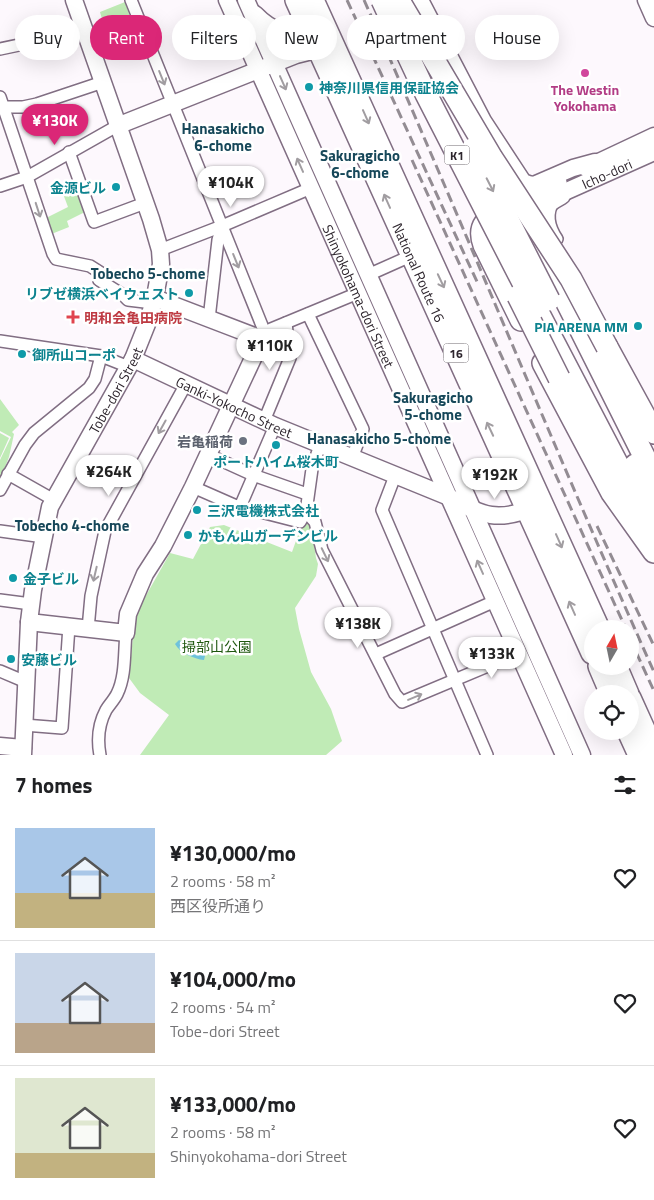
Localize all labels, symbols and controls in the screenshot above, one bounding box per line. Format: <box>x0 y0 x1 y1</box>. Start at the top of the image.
chip: Buy <box>15 15 80 60</box>
chip: Rent <box>90 15 162 60</box>
chip: Filters <box>172 15 256 60</box>
chip: New <box>266 15 337 60</box>
chip: Apartment <box>347 15 465 60</box>
chip: House <box>475 15 559 60</box>
marker: The Westin Yokohama <box>579 67 591 79</box>
one-way arrow <box>158 70 167 85</box>
one-way arrow <box>279 75 289 90</box>
place label: 神奈川県信用保証協会 <box>319 77 459 98</box>
place label: The Westin Yokohama <box>551 79 619 116</box>
marker: 神奈川県信用保証協会 <box>303 81 315 93</box>
pin: ¥130K <box>20 104 90 146</box>
text: ¥130K <box>32 108 78 132</box>
one-way arrow <box>362 109 372 124</box>
district label: Hanasakicho 6-chome <box>181 117 265 157</box>
district label: Sakuragicho 6-chome <box>320 144 400 184</box>
road number: K1 <box>444 146 470 164</box>
street label: Icho-dori <box>578 153 635 194</box>
one-way arrow <box>295 158 305 173</box>
pin: ¥104K <box>196 166 266 208</box>
text: ¥104K <box>208 170 254 194</box>
place label: 金源ビル <box>50 177 106 198</box>
one-way arrow <box>486 177 495 192</box>
marker: 金源ビル <box>110 181 122 193</box>
one-way arrow <box>382 194 392 209</box>
one-way arrow <box>34 201 44 217</box>
street label: National Route 16 <box>388 219 451 325</box>
street label: Shinyokohama-dori Street <box>318 221 400 371</box>
one-way arrow <box>232 253 241 268</box>
district label: Tobecho 5-chome <box>91 262 206 285</box>
one-way arrow <box>437 273 446 288</box>
place label: リブゼ横浜ベイウェスト <box>25 283 179 304</box>
marker: リブゼ横浜ベイウェスト <box>183 287 195 299</box>
place label: 明和会亀田病院 <box>84 307 182 328</box>
marker: 明和会亀田病院 <box>66 310 80 324</box>
place label: PIA ARENA MM <box>534 316 628 337</box>
marker: PIA ARENA MM <box>632 320 644 332</box>
pin: ¥110K <box>235 328 305 371</box>
text: ¥110K <box>247 333 293 357</box>
road number: 16 <box>444 343 468 362</box>
place label: 御所山コーポ <box>32 344 116 365</box>
street label: Tobe-dori Street <box>83 344 147 437</box>
marker: 御所山コーポ <box>16 348 28 360</box>
street label: Ganki-Yokocho Street <box>173 370 296 443</box>
district label: Sakuragicho 5-chome <box>393 386 473 426</box>
one-way arrow <box>157 419 167 434</box>
one-way arrow <box>485 422 495 437</box>
district label: Hanasakicho 5-chome <box>307 427 451 450</box>
place label: 岩亀稲荷 <box>177 431 233 452</box>
marker: 岩亀稲荷 <box>237 435 249 447</box>
marker: ポートハイム桜木町 <box>270 439 282 451</box>
place label: ポートハイム桜木町 <box>213 451 339 472</box>
pin: ¥264K <box>74 454 144 497</box>
pin: ¥192K <box>460 458 530 500</box>
text: ¥264K <box>86 459 132 483</box>
text: ¥192K <box>472 462 518 486</box>
place label: 三沢電機株式会社 <box>207 500 319 521</box>
marker: 三沢電機株式会社 <box>191 504 203 516</box>
district label: Tobecho 4-chome <box>15 514 130 537</box>
place label: かもん山ガーデンビル <box>198 525 338 546</box>
marker: かもん山ガーデンビル <box>182 529 194 541</box>
one-way arrow <box>555 533 564 548</box>
one-way arrow <box>321 547 331 562</box>
one-way arrow <box>475 560 484 575</box>
one-way arrow <box>90 565 99 581</box>
place label: 金子ビル <box>23 568 79 589</box>
marker: 金子ビル <box>7 572 19 584</box>
one-way arrow <box>567 601 577 616</box>
pin: ¥138K <box>323 606 393 649</box>
text: ¥138K <box>335 611 381 635</box>
north arrow <box>584 620 639 675</box>
map controls <box>584 620 639 740</box>
park label: 掃部山公園 <box>182 636 252 657</box>
pin: ¥133K <box>457 636 527 679</box>
text: ¥133K <box>469 641 515 665</box>
place label: 安藤ビル <box>21 649 77 670</box>
marker: 安藤ビル <box>5 653 17 665</box>
button: locate <box>584 685 639 740</box>
one-way arrow <box>407 692 422 702</box>
text: 7 homes <box>15 769 92 801</box>
icon: filters <box>611 771 639 799</box>
text: ¥130,000/mo <box>170 837 296 869</box>
icon: home <box>55 848 115 908</box>
icon: heart <box>611 864 639 892</box>
text: 2 rooms · 58 m² <box>170 869 275 893</box>
text: 西区役所通り <box>170 894 266 918</box>
text: ¥104,000/mo <box>170 963 296 995</box>
icon: home <box>55 973 115 1033</box>
icon: heart <box>611 989 639 1017</box>
text: 2 rooms · 54 m² <box>170 995 275 1019</box>
text: Tobe-dori Street <box>170 1019 280 1043</box>
text: ¥133,000/mo <box>170 1088 296 1120</box>
icon: home <box>55 1098 115 1158</box>
icon: heart <box>611 1114 639 1142</box>
text: 2 rooms · 58 m² <box>170 1120 275 1144</box>
text: Shinyokohama-dori Street <box>170 1144 347 1168</box>

